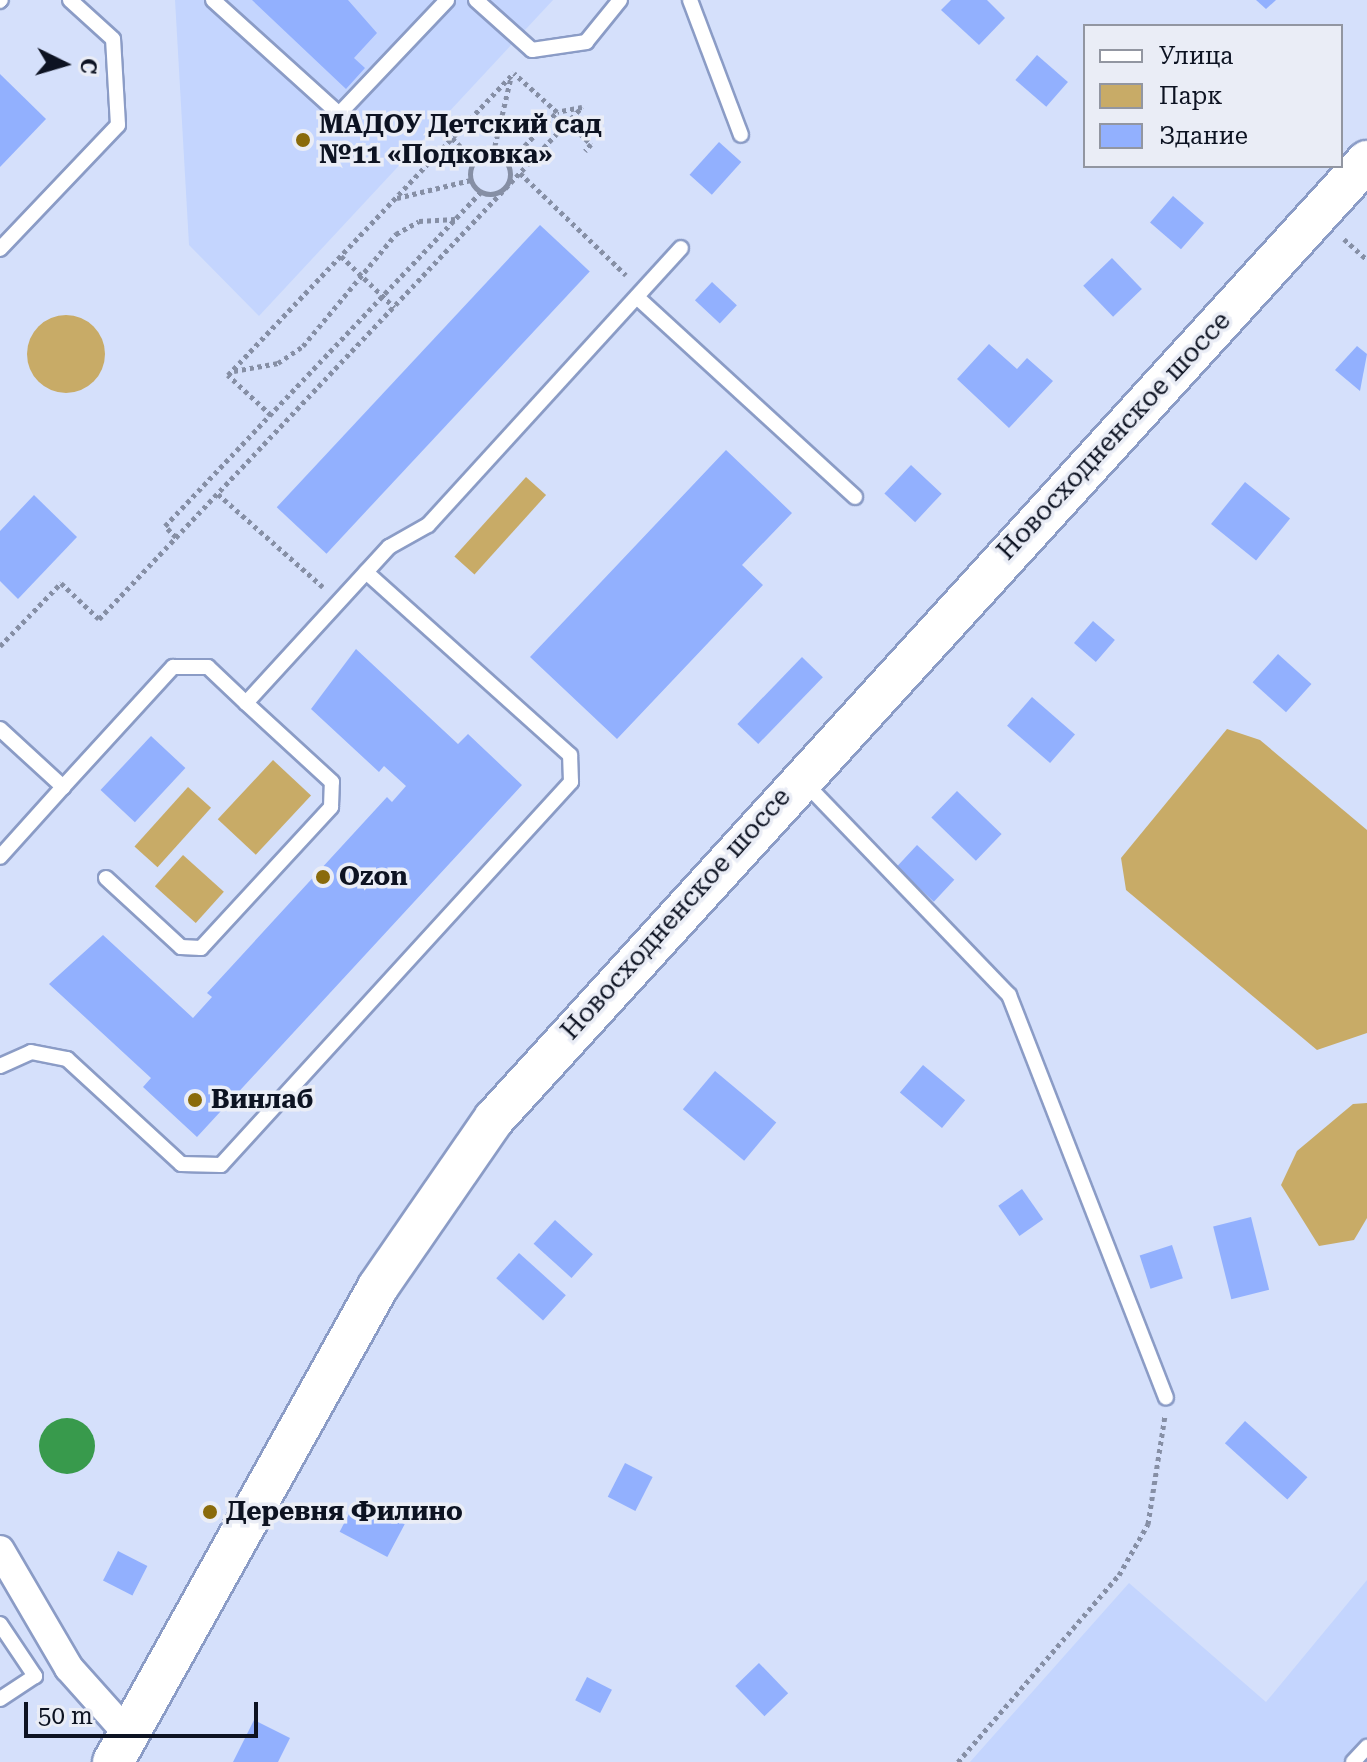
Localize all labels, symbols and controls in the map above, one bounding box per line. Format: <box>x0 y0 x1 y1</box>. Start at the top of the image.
north arrow <box>24 24 104 104</box>
legend <box>1083 24 1343 168</box>
text: Улица <box>1159 42 1233 70</box>
text: С <box>75 57 102 75</box>
text: Парк <box>1159 82 1222 110</box>
place label: МАДОУ Детский сад №11 «Подковка» <box>319 109 602 170</box>
text: Здание <box>1159 122 1248 150</box>
marker: МАДОУ Детский сад №11 «Подковка» <box>294 131 312 149</box>
street label: Новосходненское шоссе <box>991 305 1237 567</box>
street label: Новосходненское шоссе <box>555 782 797 1046</box>
place label: Ozon <box>339 861 408 893</box>
marker: Ozon <box>314 868 332 886</box>
place label: Винлаб <box>211 1084 313 1116</box>
marker: Винлаб <box>186 1091 204 1109</box>
place label: Деревня Филино <box>226 1496 463 1528</box>
marker: Деревня Филино <box>201 1503 219 1521</box>
scale bar <box>28 1686 262 1736</box>
text: 50 m <box>38 1702 93 1730</box>

